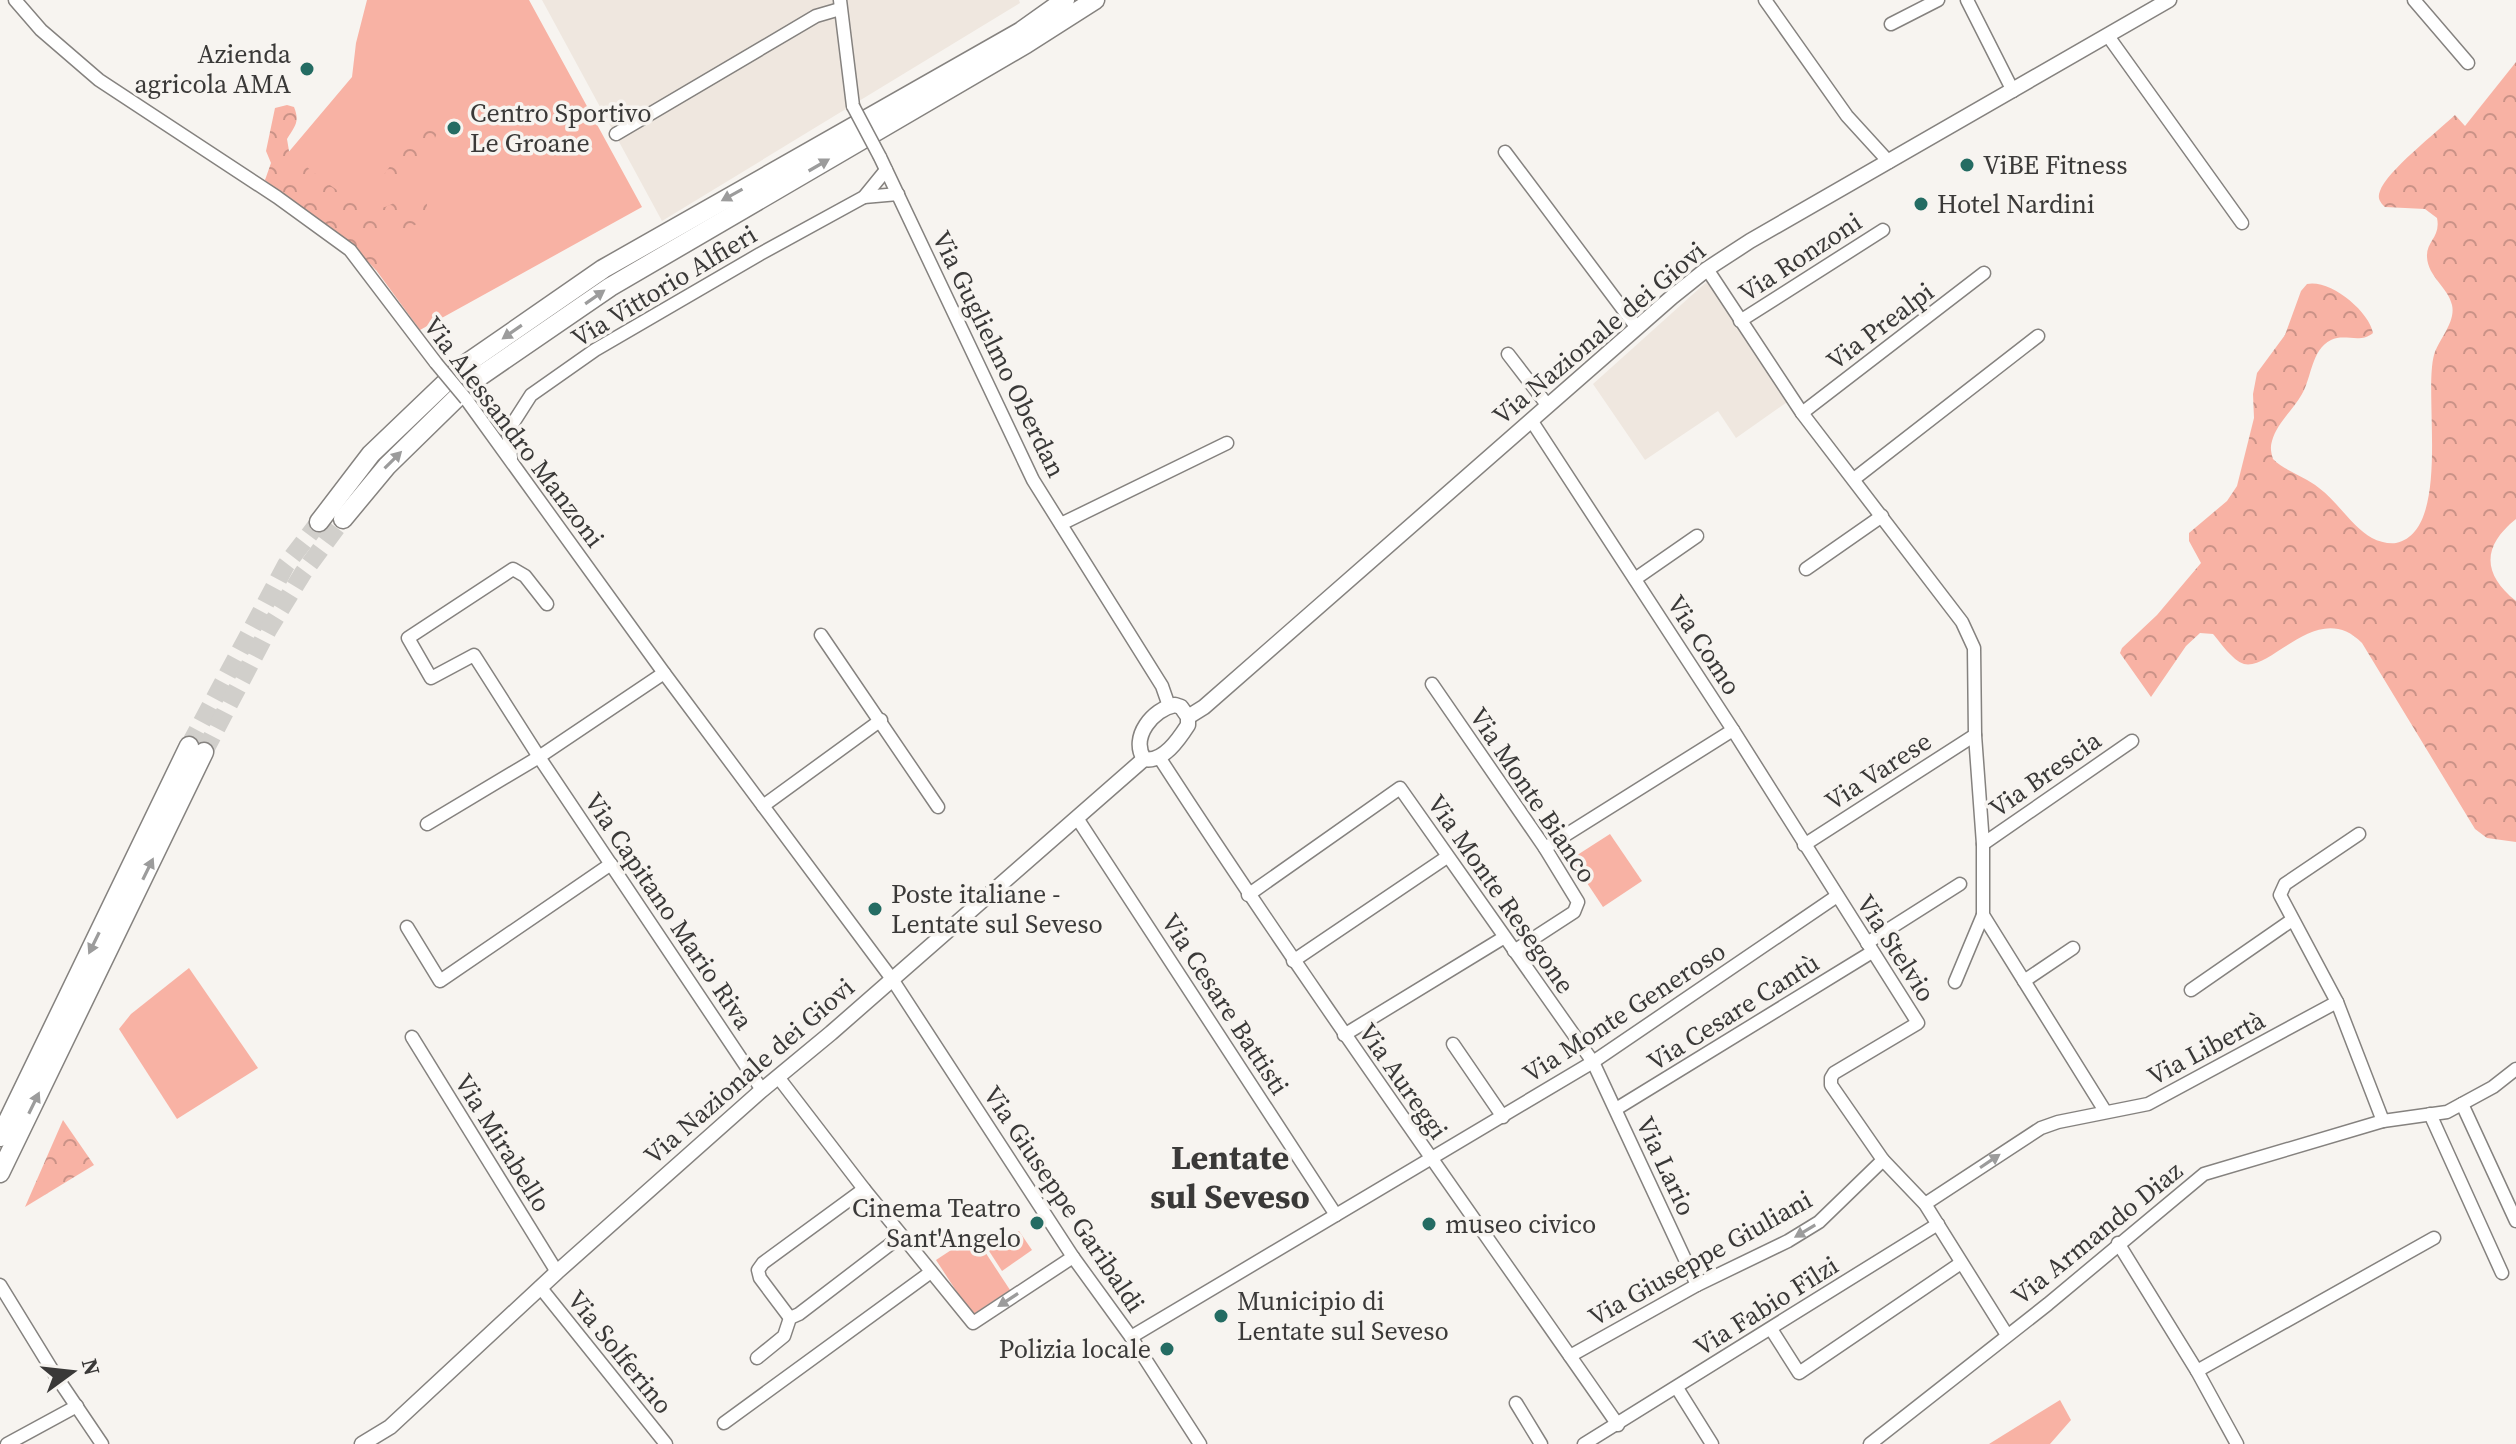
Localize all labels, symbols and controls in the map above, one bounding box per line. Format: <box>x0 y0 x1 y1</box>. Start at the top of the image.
place label: Azienda agricola AMA <box>135 36 292 102</box>
marker: Azienda agricola AMA <box>298 60 316 78</box>
place label: Centro Sportivo Le Groane <box>470 95 651 161</box>
marker: Centro Sportivo Le Groane <box>445 119 463 137</box>
place label: ViBE Fitness <box>1983 147 2128 183</box>
marker: ViBE Fitness <box>1958 156 1976 174</box>
one-way arrow <box>807 158 830 172</box>
place label: Hotel Nardini <box>1937 186 2095 222</box>
one-way arrow <box>721 189 744 202</box>
marker: Hotel Nardini <box>1912 195 1930 213</box>
street label: Via Ronzoni <box>1731 204 1869 310</box>
street label: Via Vittorio Alfieri <box>564 216 764 356</box>
street label: Via Guglielmo Oberdan <box>924 225 1074 483</box>
street label: Via Nazionale dei Giovi <box>1485 233 1713 433</box>
street label: Via Prealpi <box>1819 274 1941 378</box>
one-way arrow <box>584 290 605 305</box>
street label: Via Alessandro Manzoni <box>415 309 613 555</box>
one-way arrow <box>501 324 522 339</box>
one-way arrow <box>383 451 402 470</box>
street label: Via Como <box>1658 588 1750 702</box>
street label: Via Monte Bianco <box>1461 700 1605 890</box>
street label: Via Brescia <box>1982 722 2109 826</box>
street label: Via Varese <box>1818 723 1938 819</box>
street label: Via Capitano Mario Riva <box>576 785 762 1037</box>
street label: Via Monte Resegone <box>1419 787 1583 1001</box>
one-way arrow <box>141 857 155 881</box>
place label: Poste italiane - Lentate sul Seveso <box>891 876 1103 942</box>
street label: Via Stelvio <box>1848 887 1944 1009</box>
marker: Poste italiane - Lentate sul Seveso <box>866 900 884 918</box>
street label: Via Cesare Battisti <box>1153 906 1297 1102</box>
one-way arrow <box>87 931 101 954</box>
street label: Via Monte Generoso <box>1516 933 1732 1091</box>
street label: Via Cesare Cantù <box>1640 945 1826 1079</box>
street label: Via Nazionale dei Giovi <box>636 969 862 1173</box>
street label: Via Libertà <box>2141 1002 2272 1094</box>
street label: Via Aureggi <box>1350 1016 1456 1146</box>
street label: Via Mirabello <box>446 1067 560 1219</box>
street label: Via Giuseppe Garibaldi <box>975 1079 1153 1319</box>
one-way arrow <box>27 1091 41 1114</box>
street label: Via Lario <box>1627 1111 1705 1221</box>
district label: Lentate sul Seveso <box>1150 1134 1310 1219</box>
street label: Via Armando Diaz <box>2004 1153 2190 1313</box>
one-way arrow <box>1979 1154 2000 1169</box>
street label: Via Giuseppe Giuliani <box>1582 1181 1818 1335</box>
place label: Cinema Teatro Sant'Angelo <box>852 1190 1021 1256</box>
place label: museo civico <box>1445 1206 1596 1242</box>
marker: Cinema Teatro Sant'Angelo <box>1028 1214 1046 1232</box>
marker: museo civico <box>1420 1215 1438 1233</box>
one-way arrow <box>1794 1224 1816 1238</box>
street label: Via Fabio Filzi <box>1687 1247 1845 1365</box>
street label: Via Solferino <box>559 1282 681 1422</box>
place label: Municipio di Lentate sul Seveso <box>1237 1283 1449 1349</box>
one-way arrow <box>997 1293 1018 1308</box>
marker: Municipio di Lentate sul Seveso <box>1212 1307 1230 1325</box>
place label: Polizia locale <box>999 1331 1151 1367</box>
north arrow <box>32 1332 112 1412</box>
marker: Polizia locale <box>1158 1340 1176 1358</box>
text: N <box>75 1355 108 1378</box>

